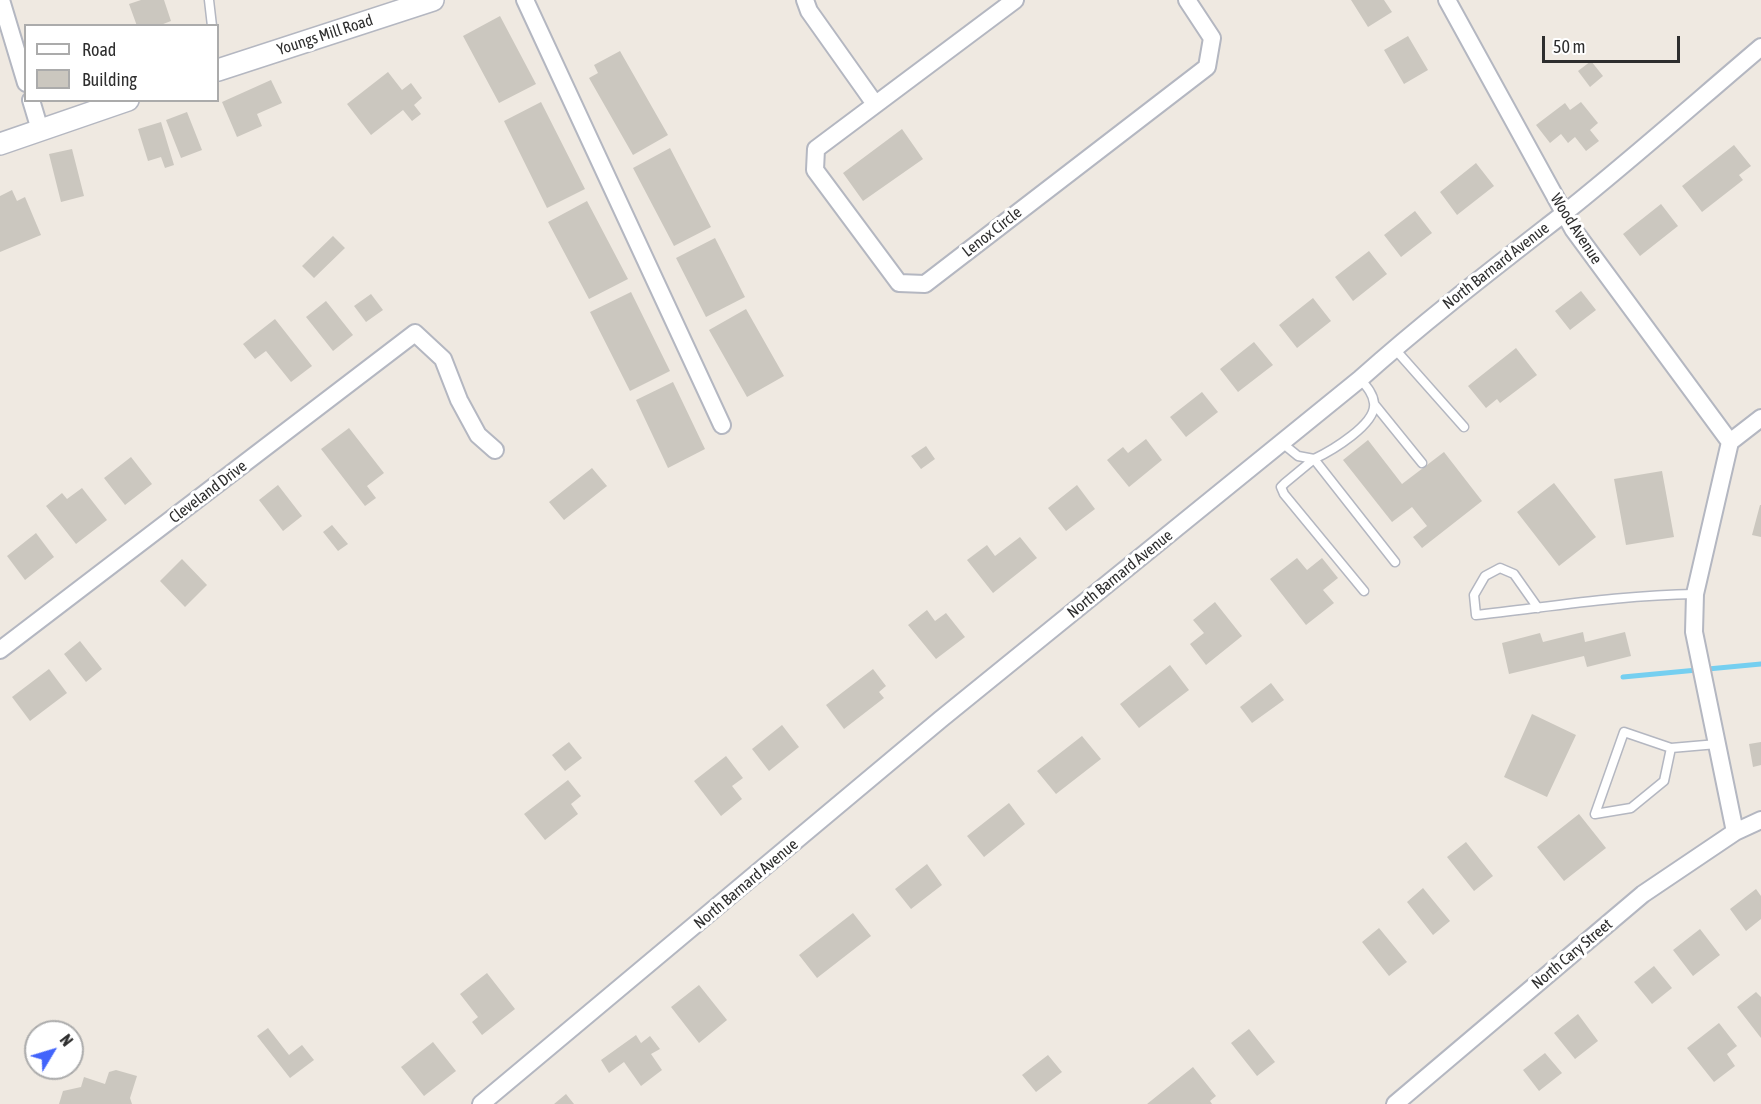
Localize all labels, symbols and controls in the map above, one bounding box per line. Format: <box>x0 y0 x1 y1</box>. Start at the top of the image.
street label: Youngs Mill Road <box>275 10 375 60</box>
legend <box>24 24 219 102</box>
scale bar <box>1545 24 1683 62</box>
text: 50 m <box>1553 36 1585 57</box>
text: Road <box>82 39 116 60</box>
text: Building <box>82 69 137 90</box>
street label: Wood Avenue <box>1546 190 1606 268</box>
street label: Lenox Circle <box>958 203 1026 261</box>
street label: North Barnard Avenue <box>1439 218 1553 314</box>
street label: Cleveland Drive <box>165 457 251 527</box>
street label: North Barnard Avenue <box>1064 526 1176 622</box>
street label: North Barnard Avenue <box>690 835 802 933</box>
street label: North Cary Street <box>1528 915 1616 993</box>
north arrow <box>24 1020 84 1080</box>
text: N <box>57 1031 77 1049</box>

